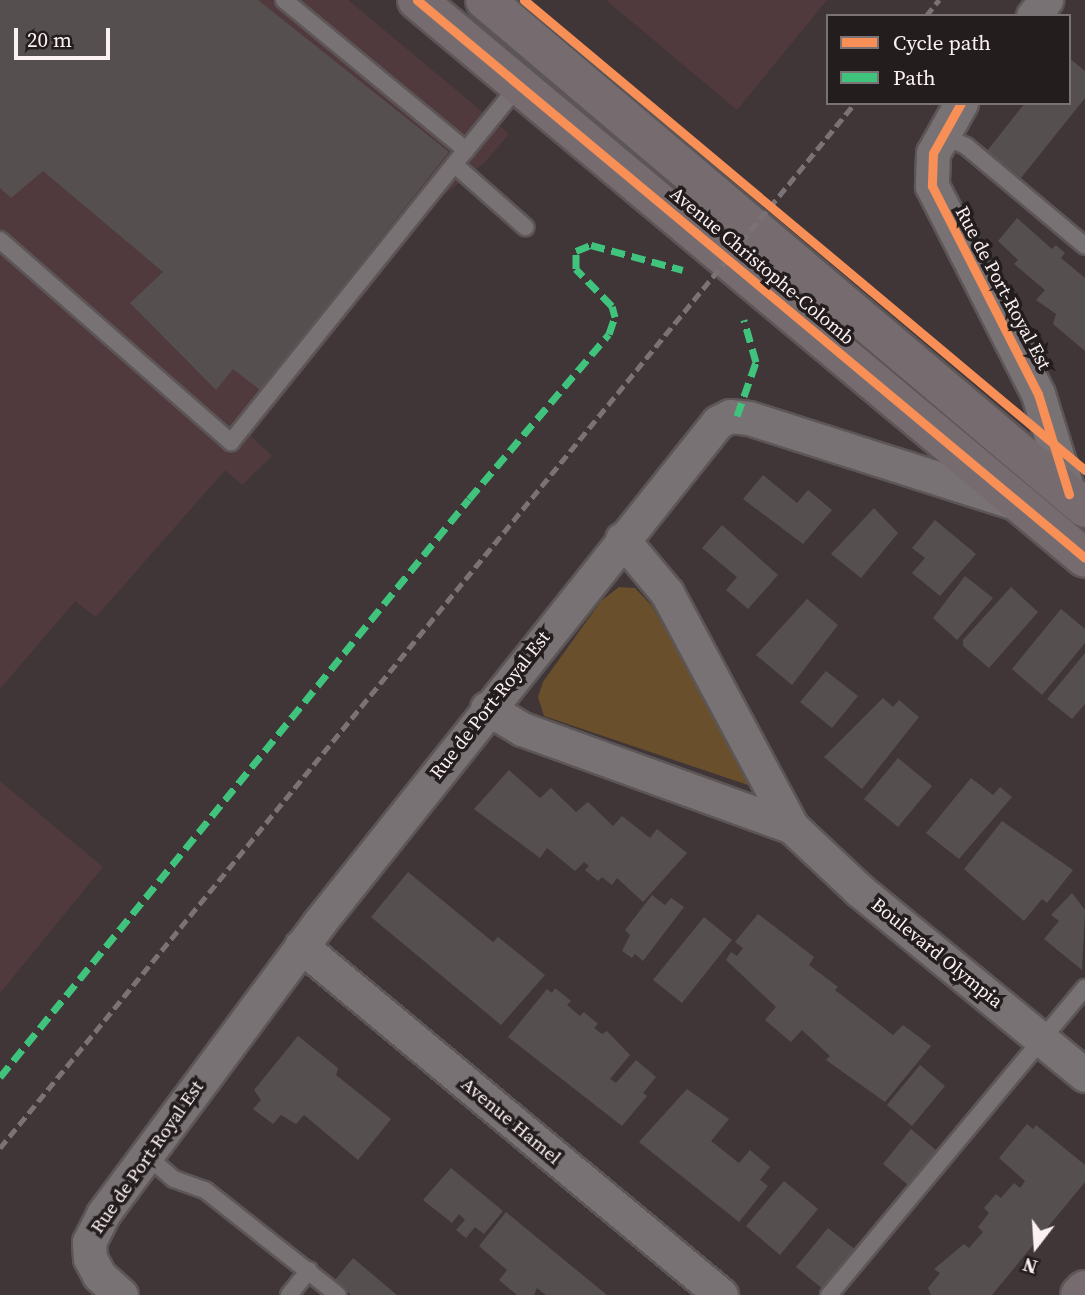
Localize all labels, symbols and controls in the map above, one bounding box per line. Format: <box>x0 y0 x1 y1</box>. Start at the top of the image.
scale bar <box>18 14 114 58</box>
legend <box>826 14 1071 105</box>
text: 20 m <box>27 25 72 54</box>
text: Cycle path <box>893 28 991 57</box>
text: Path <box>893 63 936 92</box>
street label: Avenue Christophe-Colomb <box>665 182 859 350</box>
street label: Rue de Port-Royal Est <box>950 203 1056 373</box>
street label: Rue de Port-Royal Est <box>425 627 555 783</box>
street label: Boulevard Olympia <box>867 893 1007 1013</box>
street label: Avenue Hamel <box>456 1073 566 1169</box>
street label: Rue de Port-Royal Est <box>86 1076 208 1238</box>
north arrow <box>1001 1211 1071 1281</box>
text: N <box>1019 1252 1040 1281</box>

